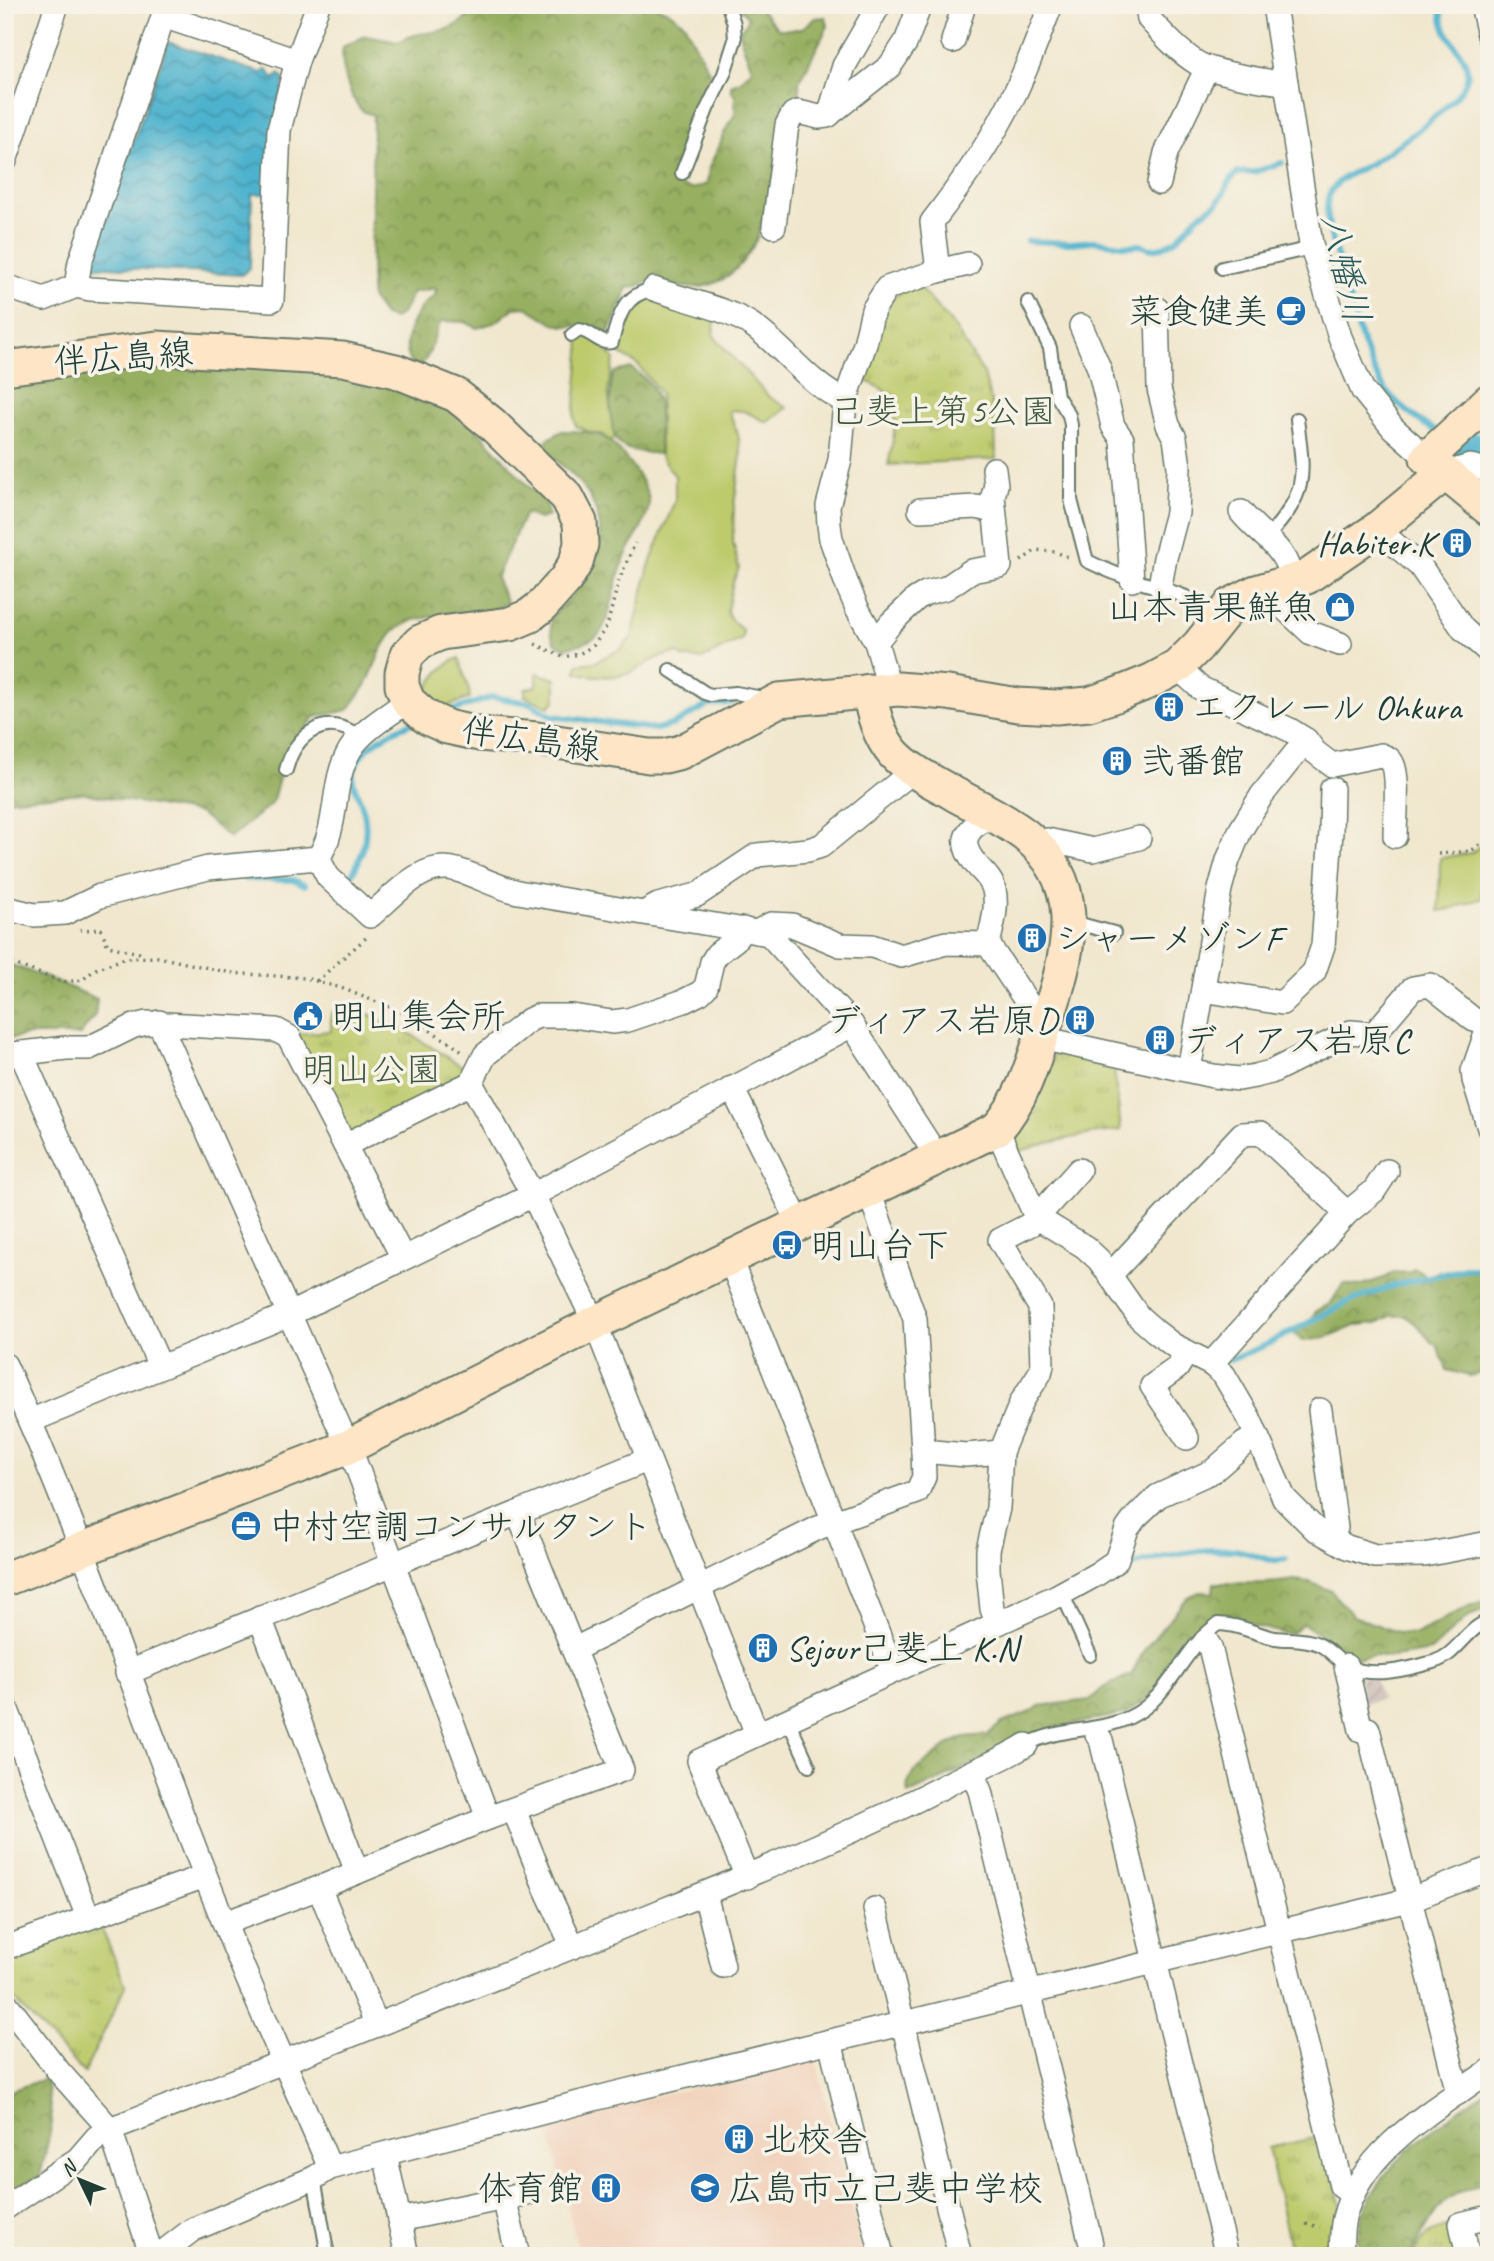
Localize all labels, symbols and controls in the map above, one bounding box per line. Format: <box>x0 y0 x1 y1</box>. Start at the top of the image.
water label: 八幡川 <box>1311 209 1381 327</box>
place label: 菜食健美 <box>1128 289 1268 334</box>
cafe icon: 菜食健美 <box>1274 294 1308 328</box>
street label: 伴広島線 <box>52 330 194 384</box>
park label: 己斐上第5公園 <box>830 389 1056 434</box>
place label: Habiter.K <box>1317 521 1441 566</box>
building icon: Habiter.K <box>1440 526 1474 560</box>
place label: 山本青果鮮魚 <box>1107 585 1317 630</box>
shop icon: 山本青果鮮魚 <box>1323 590 1357 624</box>
place label: エクレール Ohkura <box>1192 685 1463 730</box>
building icon: エクレール Ohkura <box>1152 690 1186 724</box>
street label: 伴広島線 <box>459 707 603 771</box>
place label: 弐番館 <box>1140 739 1245 784</box>
building icon: 弐番館 <box>1100 744 1134 778</box>
place label: シャーメゾンF <box>1055 916 1288 961</box>
building icon: シャーメゾンF <box>1015 921 1049 955</box>
place label: 明山集会所 <box>331 994 506 1039</box>
place label: ディアス岩原D <box>827 998 1060 1043</box>
public building icon: 明山集会所 <box>291 999 325 1033</box>
building icon: ディアス岩原D <box>1063 1003 1097 1037</box>
place label: ディアス岩原C <box>1183 1018 1413 1063</box>
building icon: ディアス岩原C <box>1143 1023 1177 1057</box>
park label: 明山公園 <box>301 1047 441 1092</box>
place label: 明山台下 <box>810 1223 950 1268</box>
bus stop icon: 明山台下 <box>770 1228 804 1262</box>
place label: 中村空調コンサルタント <box>269 1504 653 1549</box>
office icon: 中村空調コンサルタント <box>229 1509 263 1543</box>
place label: Sejour己斐上 K.N <box>786 1626 1023 1671</box>
building icon: Sejour己斐上 K.N <box>746 1631 780 1665</box>
place label: 北校舎 <box>762 2117 867 2162</box>
building icon: 北校舎 <box>722 2122 756 2156</box>
north arrow <box>46 2146 116 2216</box>
text: N <box>56 2154 83 2182</box>
place label: 体育館 <box>478 2166 583 2211</box>
place label: 広島市立己斐中学校 <box>728 2166 1043 2211</box>
building icon: 体育館 <box>589 2171 623 2205</box>
school or university icon: 広島市立己斐中学校 <box>688 2171 722 2205</box>

